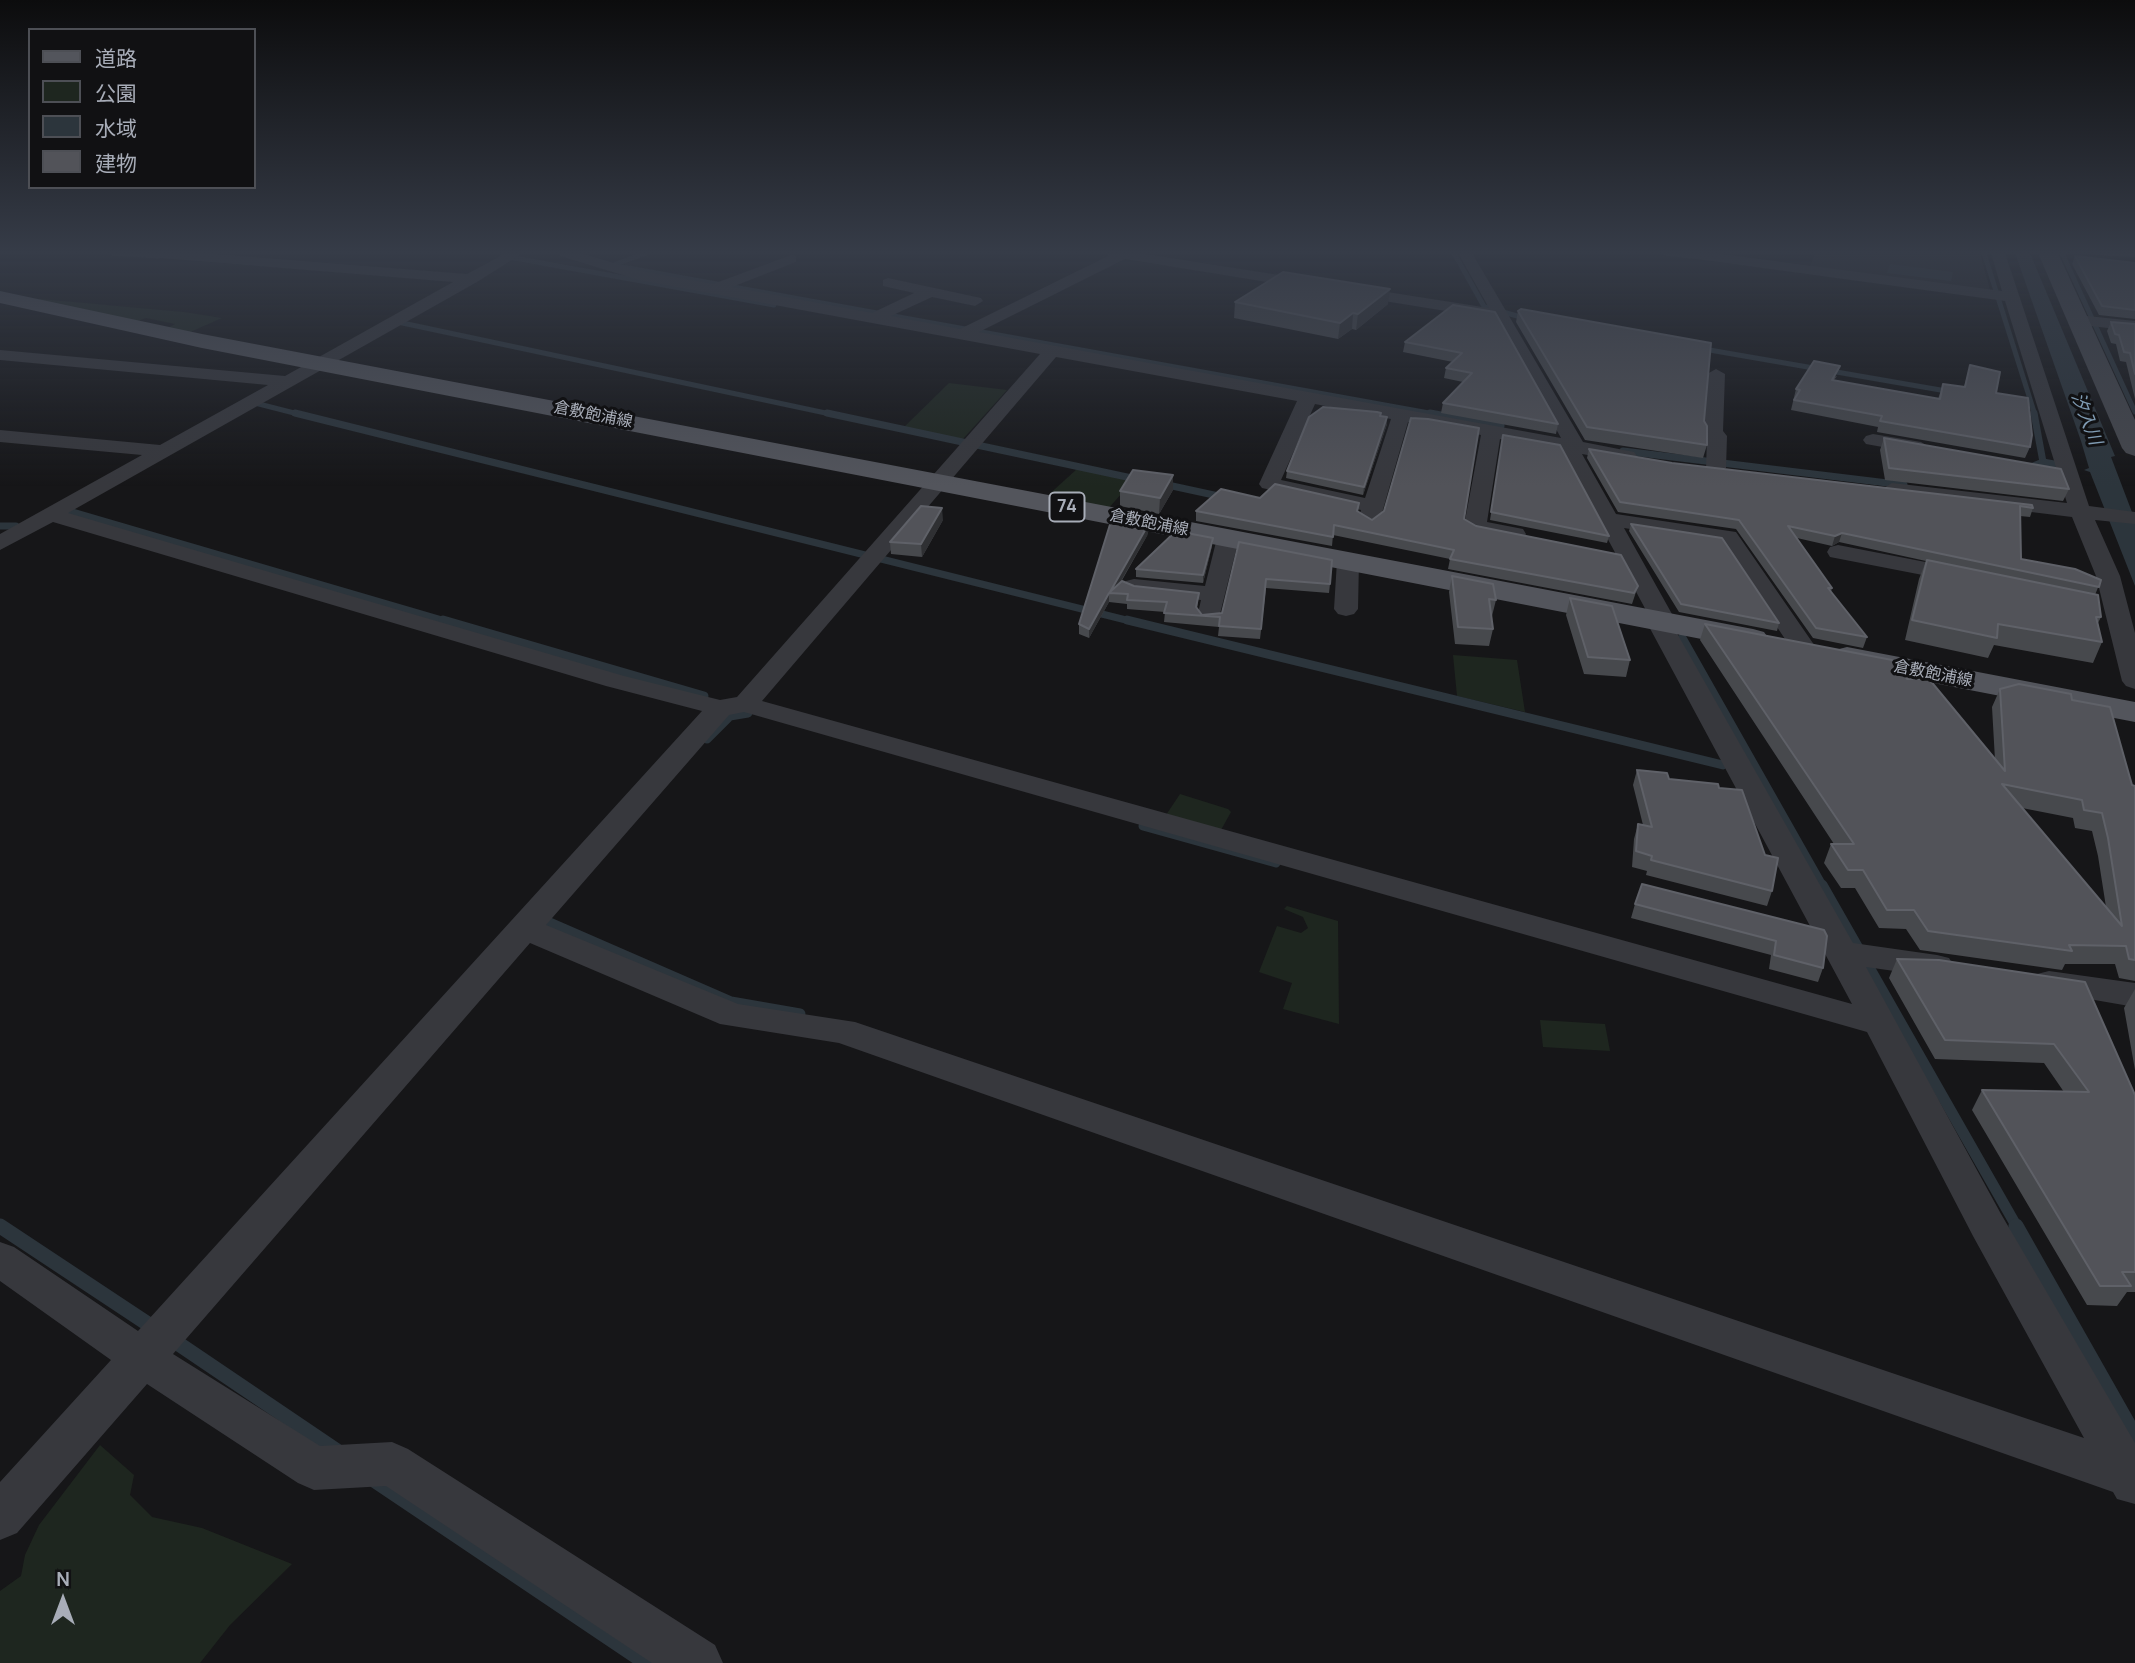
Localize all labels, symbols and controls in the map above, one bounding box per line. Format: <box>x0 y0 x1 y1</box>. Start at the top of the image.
legend <box>28 28 256 189</box>
text: 道路 <box>95 44 137 72</box>
text: 公園 <box>95 79 137 107</box>
text: 水域 <box>95 114 137 142</box>
text: 建物 <box>95 149 137 177</box>
water label: 汐入川 <box>2066 390 2106 448</box>
street label: 倉敷飽浦線 <box>552 398 634 432</box>
road number: 74 <box>1050 492 1084 522</box>
street label: 倉敷飽浦線 <box>1108 506 1190 540</box>
street label: 倉敷飽浦線 <box>1892 657 1974 691</box>
north arrow <box>28 1565 98 1635</box>
text: N <box>56 1566 70 1592</box>

